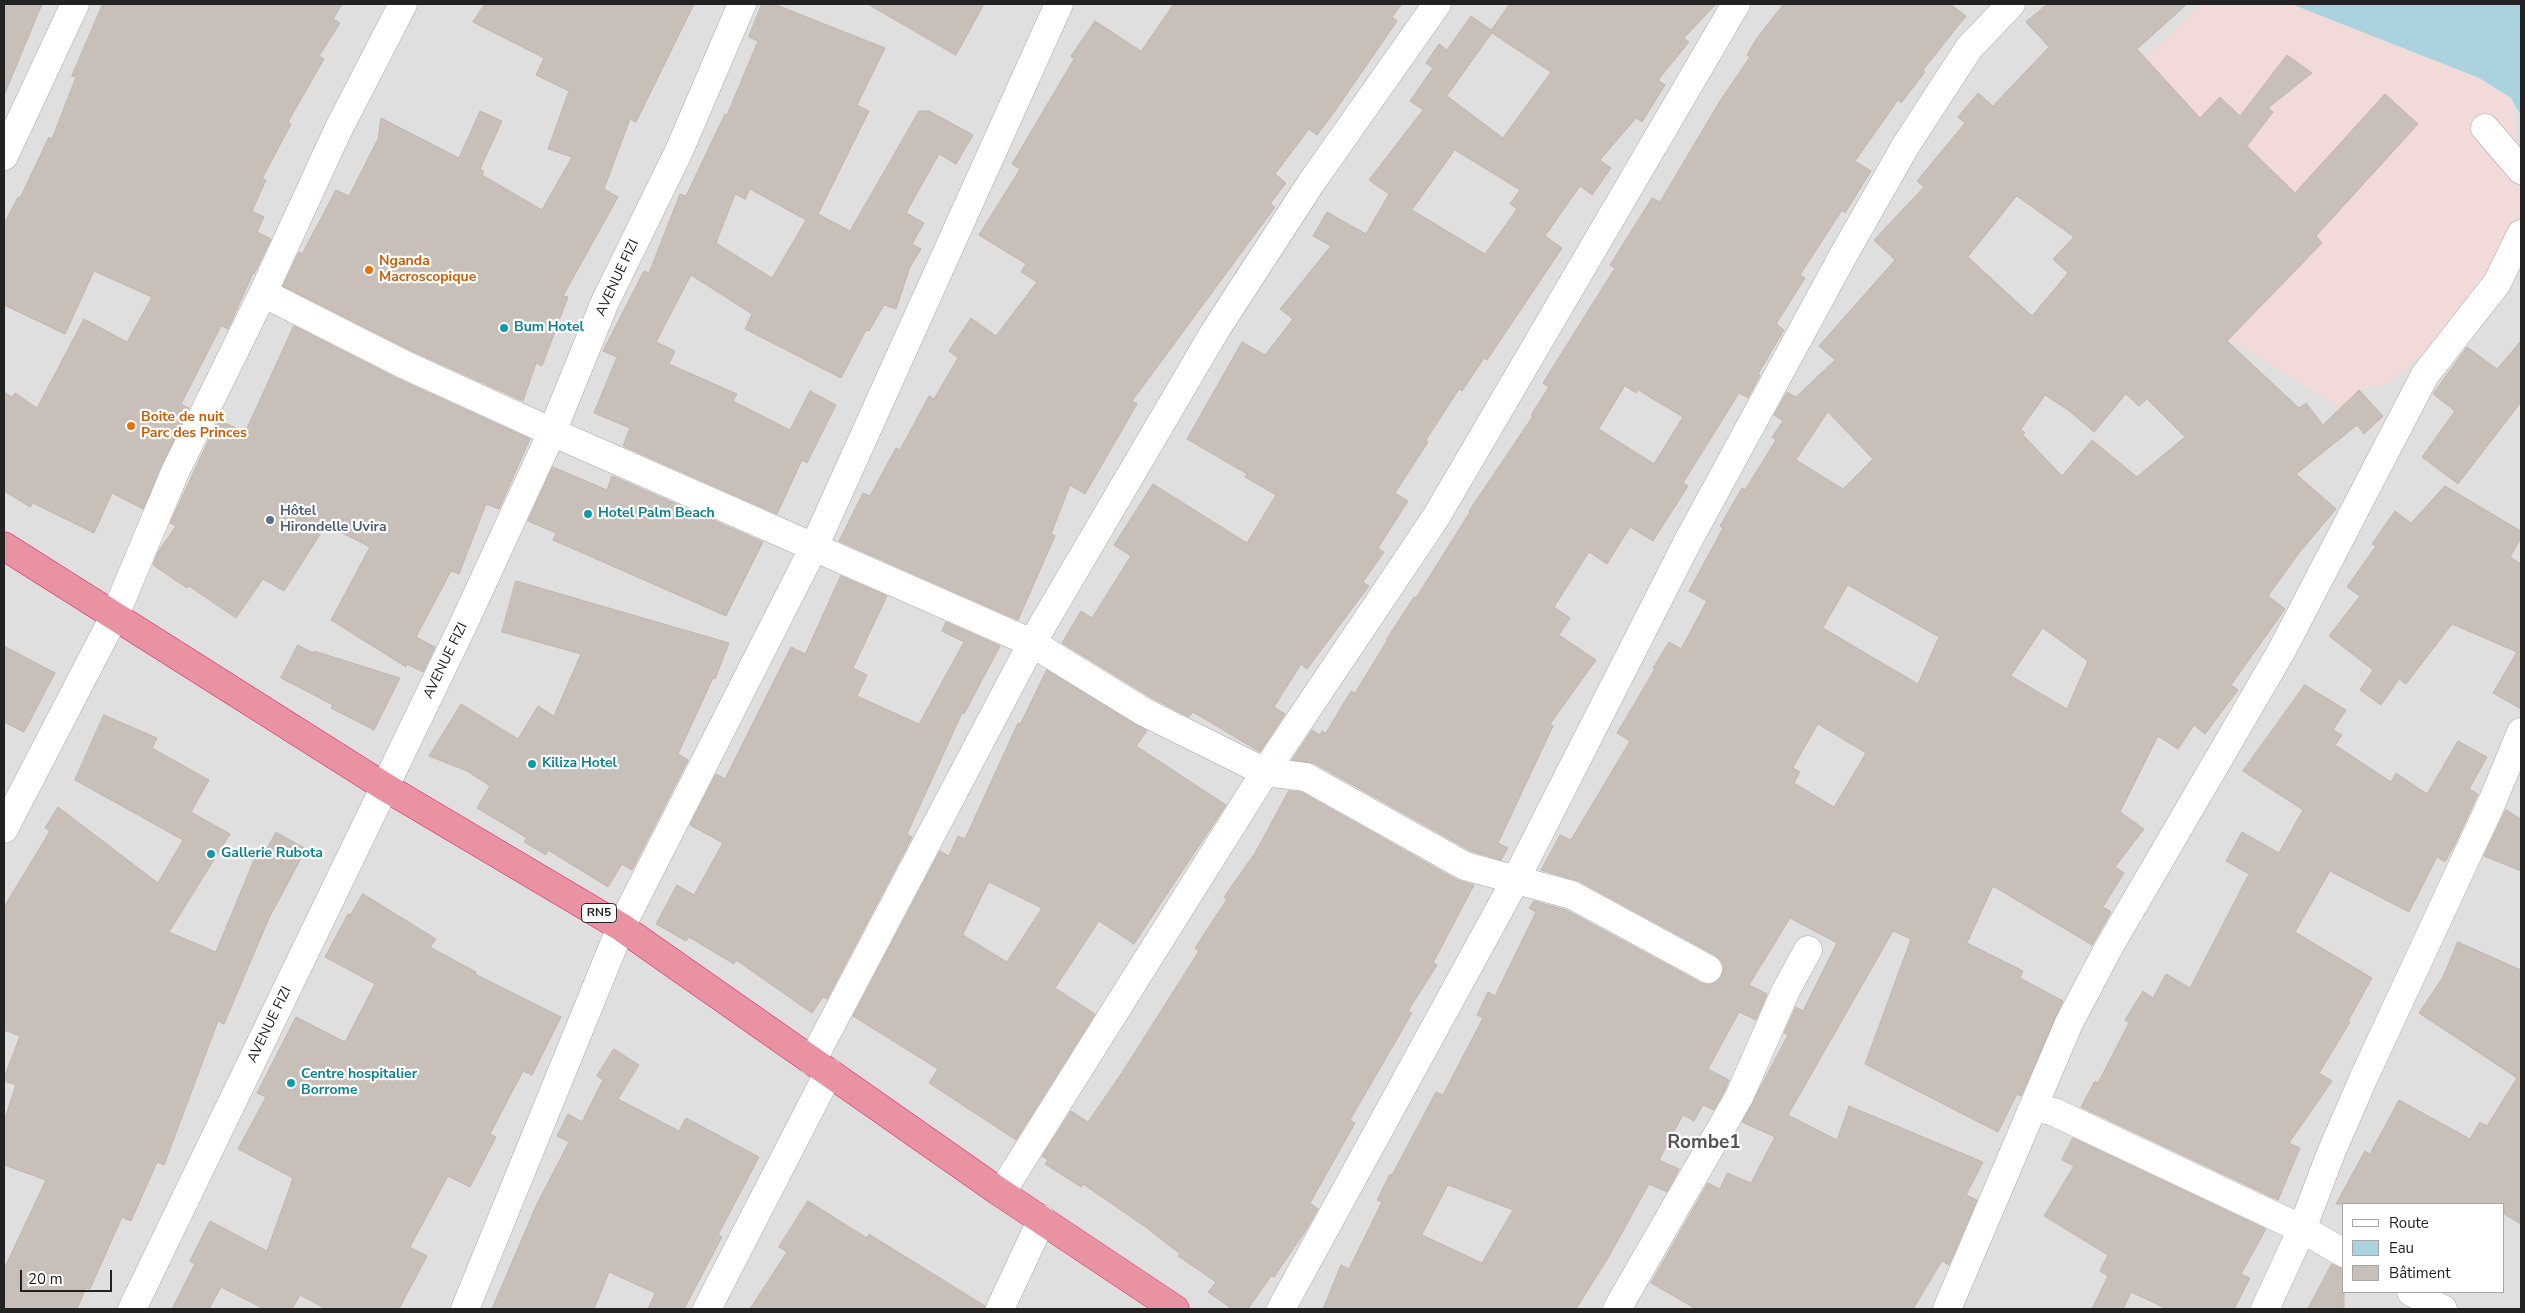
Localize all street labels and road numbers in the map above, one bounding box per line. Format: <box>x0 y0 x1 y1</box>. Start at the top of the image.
street label: AVENUE FIZI <box>593 237 643 319</box>
street label: AVENUE FIZI <box>420 620 472 702</box>
road number: RN5 <box>582 904 616 922</box>
street label: AVENUE FIZI <box>244 984 296 1066</box>

